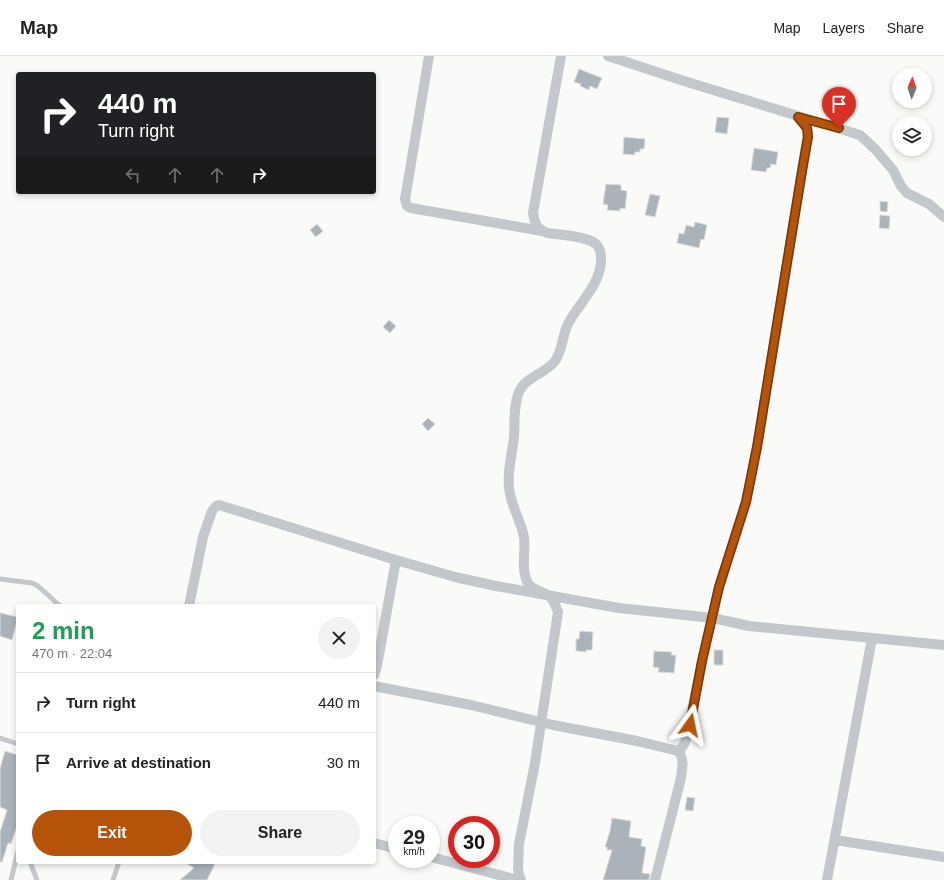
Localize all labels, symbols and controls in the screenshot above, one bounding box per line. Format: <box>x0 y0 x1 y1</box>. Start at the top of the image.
text: Map <box>20 17 58 38</box>
text: Map <box>773 20 801 36</box>
text: Layers <box>823 20 865 36</box>
text: Share <box>887 20 924 36</box>
north arrow <box>892 68 932 108</box>
map controls <box>892 68 932 156</box>
pin <box>822 87 856 128</box>
icon: right <box>32 88 84 140</box>
text: 440 m <box>98 88 177 119</box>
icon: arrive <box>828 93 850 115</box>
button: layers <box>892 116 932 156</box>
text: Turn right <box>98 121 174 141</box>
icon: left <box>122 164 144 186</box>
icon: ahead <box>164 164 186 186</box>
icon: ahead <box>206 164 228 186</box>
icon: right <box>248 164 270 186</box>
text: 2 min <box>32 617 95 644</box>
button: close <box>318 617 360 659</box>
text: 470 m · 22:04 <box>32 646 112 661</box>
icon: right <box>32 692 54 714</box>
text: Turn right <box>66 694 136 711</box>
text: 440 m <box>318 694 360 711</box>
position arrow <box>669 704 711 746</box>
icon: arrive <box>32 752 54 774</box>
text: Arrive at destination <box>66 754 211 771</box>
text: 30 m <box>327 754 360 771</box>
button: Exit <box>32 810 192 856</box>
button: Share <box>200 810 360 856</box>
speed limit sign: 30 <box>448 816 500 868</box>
text: 29 <box>403 826 425 848</box>
text: km/h <box>403 846 425 857</box>

